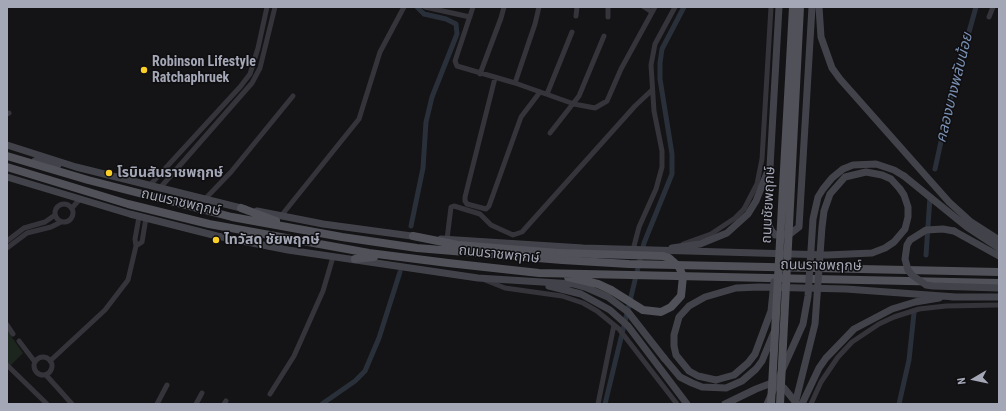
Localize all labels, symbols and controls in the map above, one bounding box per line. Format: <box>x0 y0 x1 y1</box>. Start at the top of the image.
water label: คลองบางพลับน้อย <box>933 31 977 145</box>
place label: Robinson Lifestyle Ratchaphruek <box>152 54 256 86</box>
marker: Robinson Lifestyle Ratchaphruek <box>139 65 149 75</box>
place label: โรบินสันราชพฤกษ์ <box>117 165 223 181</box>
street label: ถนนชัยพฤกษ์ <box>759 166 779 244</box>
marker: โรบินสันราชพฤกษ์ <box>104 168 114 178</box>
street label: ถนนราชพฤกษ์ <box>139 186 223 220</box>
place label: ไทวัสดุ ชัยพฤกษ์ <box>224 232 320 248</box>
marker: ไทวัสดุ ชัยพฤกษ์ <box>211 235 221 245</box>
street label: ถนนราชพฤกษ์ <box>458 242 540 268</box>
street label: ถนนราชพฤกษ์ <box>780 257 862 275</box>
north arrow <box>954 359 994 399</box>
text: N <box>955 377 969 385</box>

